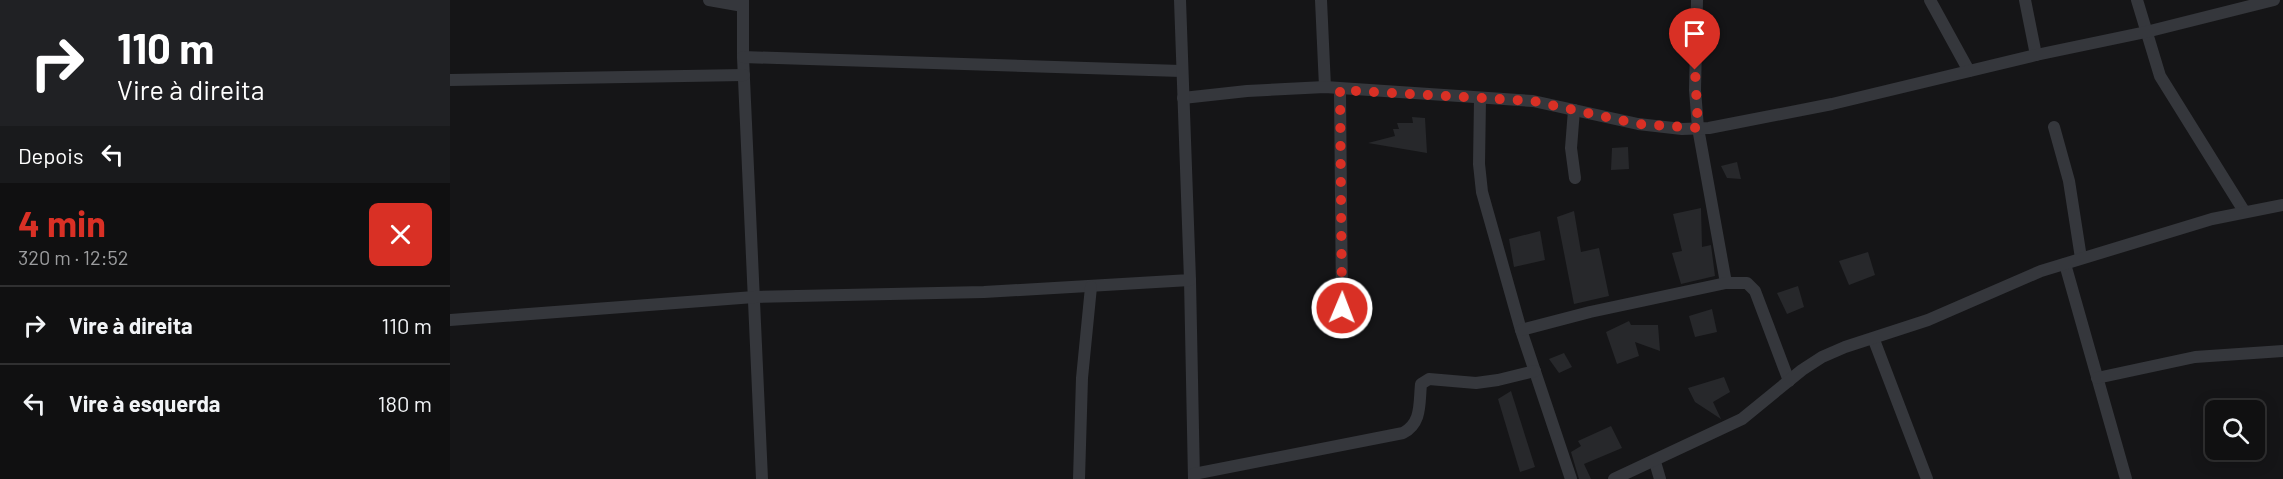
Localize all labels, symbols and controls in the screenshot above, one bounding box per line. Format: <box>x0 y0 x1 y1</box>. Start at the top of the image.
pin <box>1669 8 1720 70</box>
icon: arrive <box>1678 17 1711 50</box>
text: 110 m <box>117 22 214 72</box>
icon: right <box>18 24 96 102</box>
text: Vire à direita <box>117 73 265 105</box>
icon: left <box>96 138 129 171</box>
text: Depois <box>18 142 84 168</box>
text: 4 min <box>18 201 106 244</box>
button: close <box>369 203 432 266</box>
text: 320 m · 12:52 <box>18 245 129 269</box>
position arrow <box>1310 276 1374 340</box>
icon: right <box>18 309 51 342</box>
text: Vire à direita <box>69 312 193 338</box>
text: 110 m <box>382 312 432 338</box>
icon: left <box>18 387 51 420</box>
text: Vire à esquerda <box>69 390 220 416</box>
text: 180 m <box>378 390 432 416</box>
map controls <box>2205 400 2265 460</box>
button: search <box>2205 400 2265 460</box>

